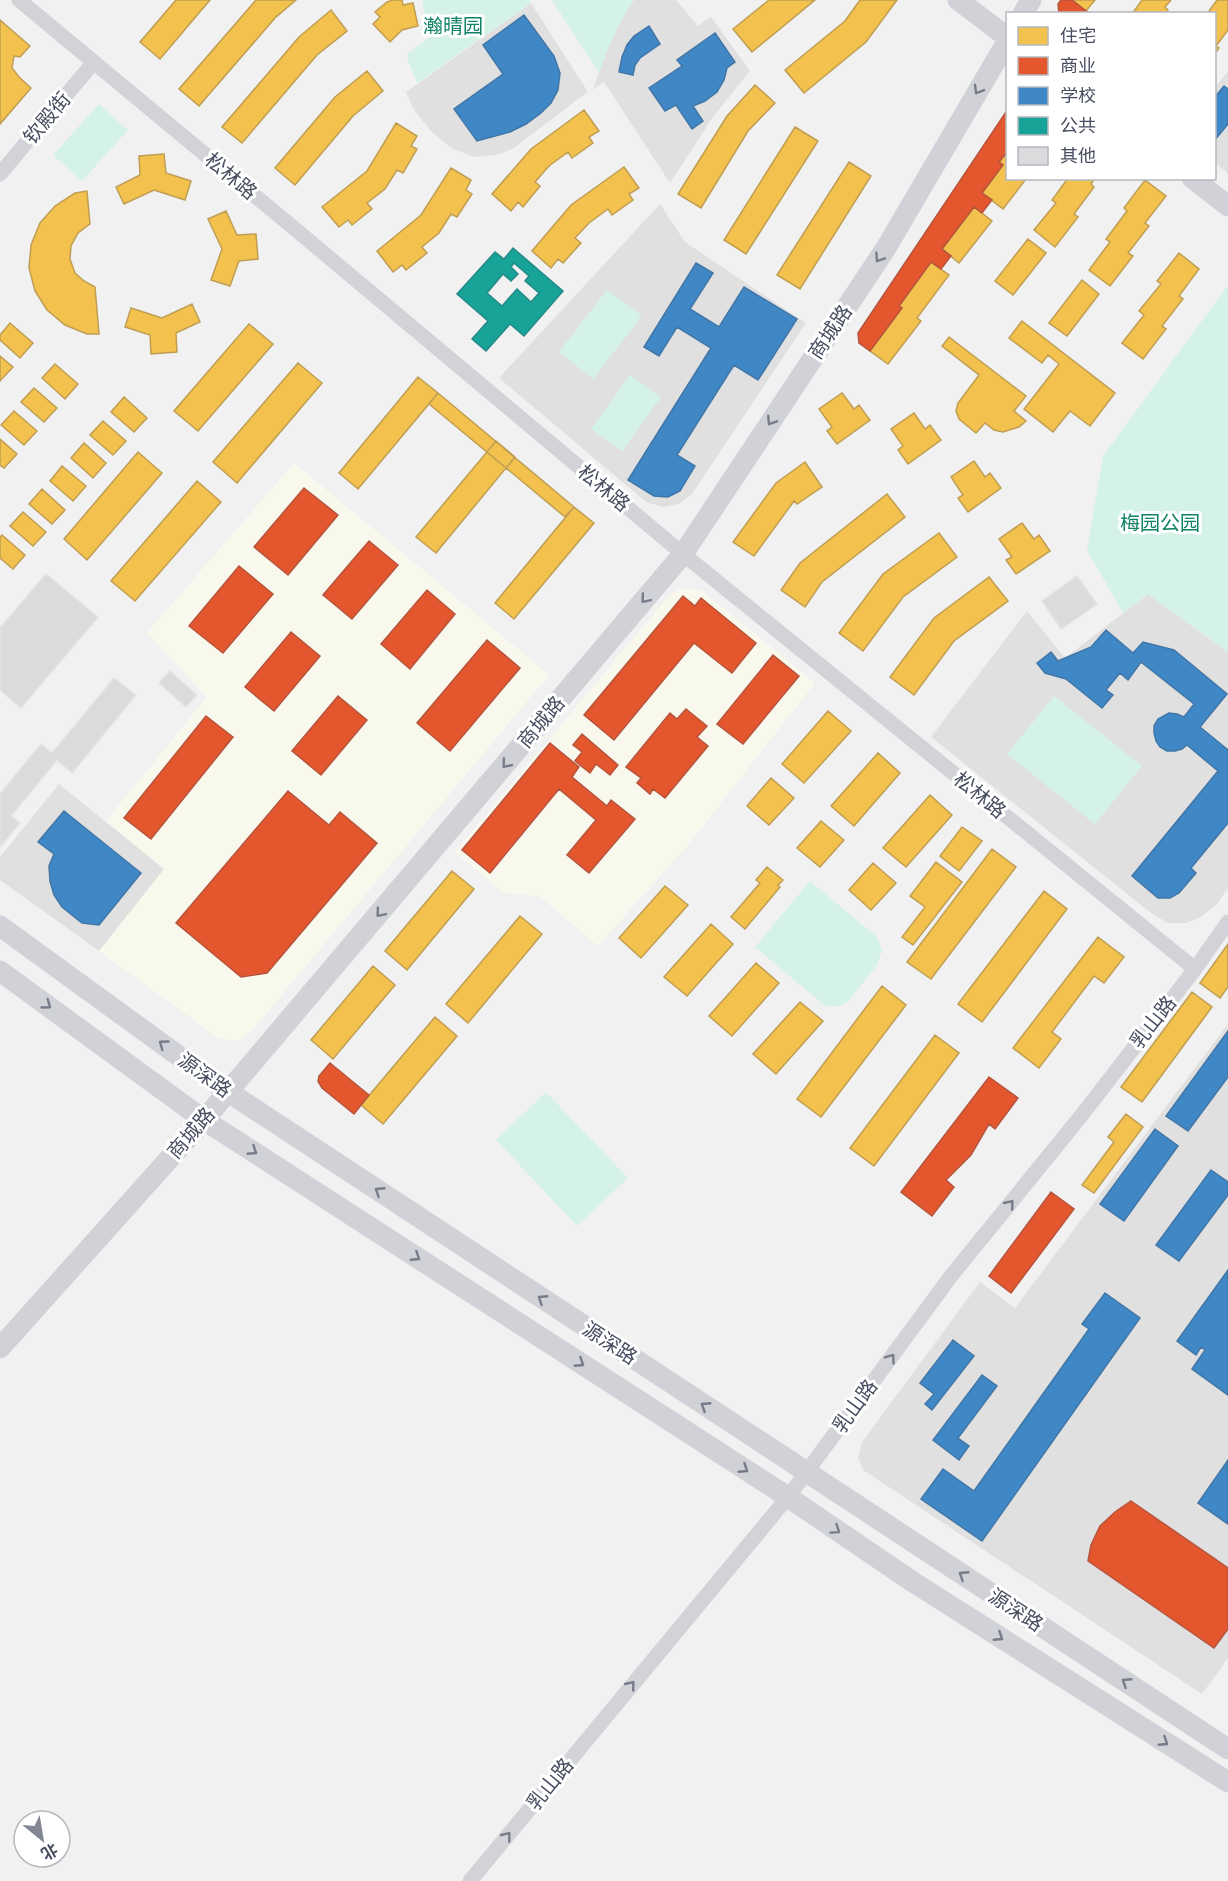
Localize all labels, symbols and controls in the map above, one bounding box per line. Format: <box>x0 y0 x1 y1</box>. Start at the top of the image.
legend <box>1006 12 1216 180</box>
park label: 瀚晴园 <box>423 15 483 39</box>
text: 住宅 <box>1060 26 1096 47</box>
text: 商业 <box>1060 56 1096 77</box>
one-way arrow <box>974 84 985 94</box>
text: 学校 <box>1060 86 1096 107</box>
street label: 钦殿街 <box>19 88 76 149</box>
text: 公共 <box>1060 116 1096 137</box>
text: 其他 <box>1060 146 1096 167</box>
street label: 松林路 <box>200 148 261 205</box>
one-way arrow <box>875 252 886 263</box>
street label: 商城路 <box>804 301 858 364</box>
one-way arrow <box>767 414 778 425</box>
street label: 松林路 <box>573 460 634 517</box>
park label: 梅园公园 <box>1120 512 1200 536</box>
one-way arrow <box>642 592 653 603</box>
street label: 商城路 <box>513 692 570 753</box>
one-way arrow <box>502 757 513 768</box>
street label: 松林路 <box>949 768 1010 824</box>
one-way arrow <box>377 906 388 917</box>
street label: 乳山路 <box>1126 992 1182 1054</box>
one-way arrow <box>41 998 52 1009</box>
one-way arrow <box>158 1041 169 1052</box>
street label: 源深路 <box>173 1048 236 1103</box>
street label: 商城路 <box>163 1103 220 1164</box>
one-way arrow <box>247 1144 257 1156</box>
one-way arrow <box>375 1187 385 1199</box>
one-way arrow <box>1002 1200 1013 1211</box>
one-way arrow <box>410 1250 421 1261</box>
one-way arrow <box>537 1295 548 1306</box>
street label: 源深路 <box>578 1317 641 1370</box>
one-way arrow <box>883 1354 894 1365</box>
one-way arrow <box>574 1356 584 1368</box>
street label: 乳山路 <box>828 1375 883 1438</box>
one-way arrow <box>700 1402 711 1413</box>
one-way arrow <box>738 1462 748 1474</box>
one-way arrow <box>829 1523 840 1534</box>
one-way arrow <box>959 1571 970 1582</box>
street label: 源深路 <box>984 1584 1047 1637</box>
one-way arrow <box>993 1629 1003 1641</box>
one-way arrow <box>1122 1678 1133 1689</box>
one-way arrow <box>624 1681 635 1692</box>
one-way arrow <box>1158 1734 1168 1746</box>
street label: 乳山路 <box>523 1754 579 1815</box>
north arrow <box>12 1809 72 1869</box>
one-way arrow <box>500 1832 511 1843</box>
text: 北 <box>37 1838 60 1863</box>

